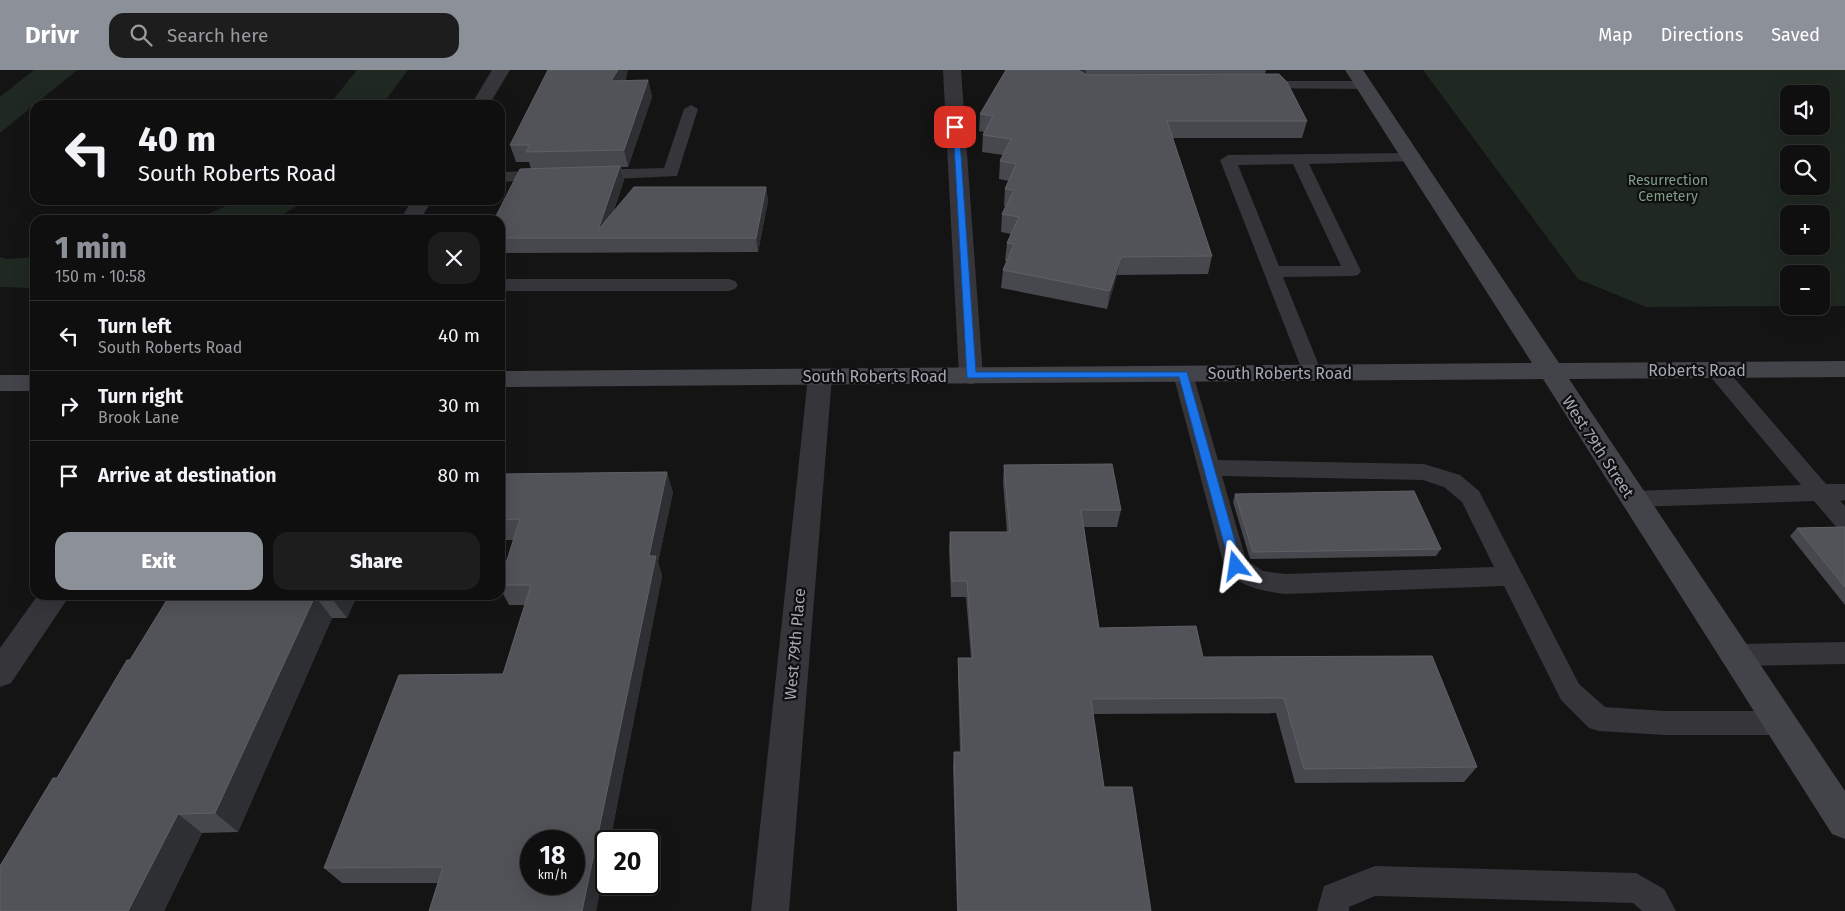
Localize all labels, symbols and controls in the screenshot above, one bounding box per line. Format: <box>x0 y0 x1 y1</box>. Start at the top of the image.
search box <box>109 13 459 58</box>
text: Drivr <box>25 21 79 49</box>
icon: search <box>127 21 155 49</box>
text: Search here <box>167 24 268 47</box>
text: Map <box>1598 24 1633 46</box>
text: Directions <box>1661 24 1743 46</box>
text: Saved <box>1771 24 1820 46</box>
map controls <box>1780 85 1830 315</box>
button: sound <box>1780 85 1830 135</box>
pin <box>934 106 976 148</box>
icon: arrive <box>941 113 969 141</box>
text: 40 m <box>138 118 216 160</box>
icon: left <box>55 120 120 185</box>
button: search <box>1780 145 1830 195</box>
text: South Roberts Road <box>138 160 336 187</box>
park label: Resurrection Cemetery <box>1628 172 1708 205</box>
button: + <box>1780 205 1830 255</box>
text: 1 min <box>55 230 127 266</box>
button: close <box>428 232 480 284</box>
button: − <box>1780 265 1830 315</box>
text: 150 m · 10:58 <box>55 267 146 286</box>
text: Turn left <box>98 315 172 338</box>
icon: left <box>55 322 83 350</box>
text: 40 m <box>438 324 480 347</box>
text: South Roberts Road <box>98 338 242 357</box>
street label: Roberts Road <box>1648 361 1746 380</box>
street label: South Roberts Road <box>1208 364 1352 383</box>
street label: South Roberts Road <box>803 367 947 386</box>
text: Turn right <box>98 385 183 408</box>
icon: right <box>55 392 83 420</box>
street label: West 79th Street <box>1558 393 1638 502</box>
text: 30 m <box>439 394 480 417</box>
text: Brook Lane <box>98 408 179 427</box>
icon: arrive <box>55 462 83 490</box>
text: Arrive at destination <box>98 464 277 487</box>
text: 80 m <box>438 464 480 487</box>
button: Exit <box>55 532 263 590</box>
button: Share <box>273 532 480 590</box>
position arrow <box>1209 539 1261 591</box>
street label: West 79th Place <box>781 587 809 701</box>
speed limit sign: 20 <box>595 830 660 895</box>
text: 18 <box>539 841 566 871</box>
text: km/h <box>538 868 567 882</box>

